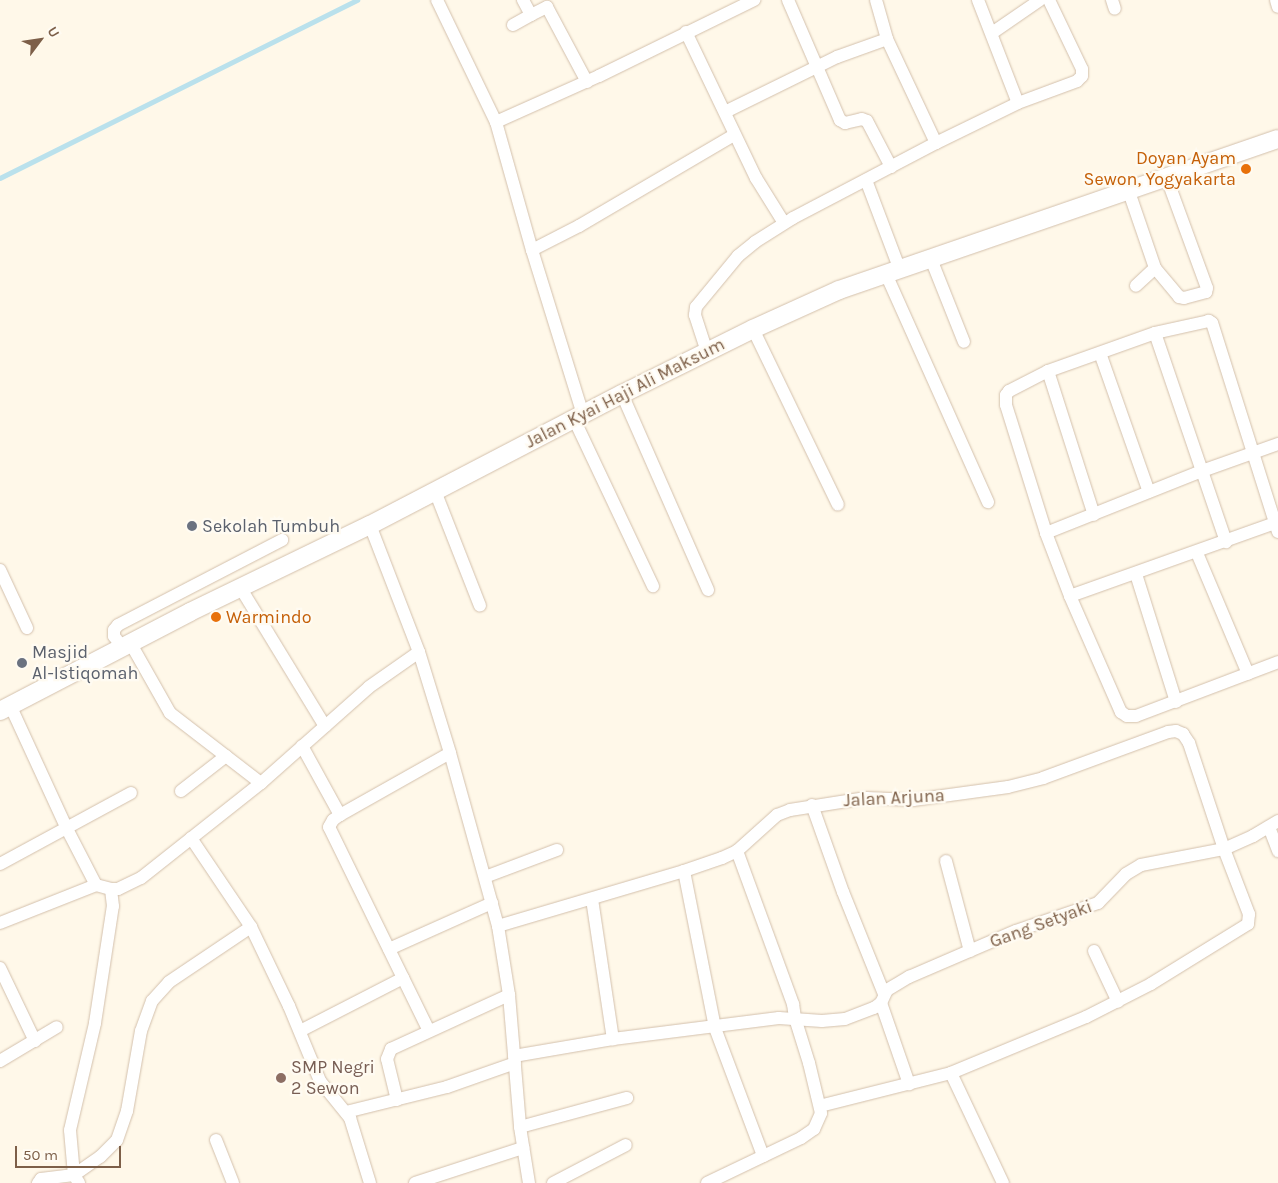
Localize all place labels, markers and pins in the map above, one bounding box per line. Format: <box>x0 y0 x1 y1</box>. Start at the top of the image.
place label: Doyan Ayam Sewon, Yogyakarta <box>1084 148 1236 190</box>
marker: Doyan Ayam Sewon, Yogyakarta <box>1240 163 1252 175</box>
place label: Sekolah Tumbuh <box>202 515 340 537</box>
marker: Sekolah Tumbuh <box>186 520 198 532</box>
place label: Warmindo <box>226 606 311 628</box>
marker: Warmindo <box>210 611 222 623</box>
place label: Masjid Al-Istiqomah <box>32 642 138 684</box>
marker: Masjid Al-Istiqomah <box>16 657 28 669</box>
place label: SMP Negri 2 Sewon <box>291 1057 375 1100</box>
marker: SMP Negri 2 Sewon <box>275 1072 287 1084</box>

